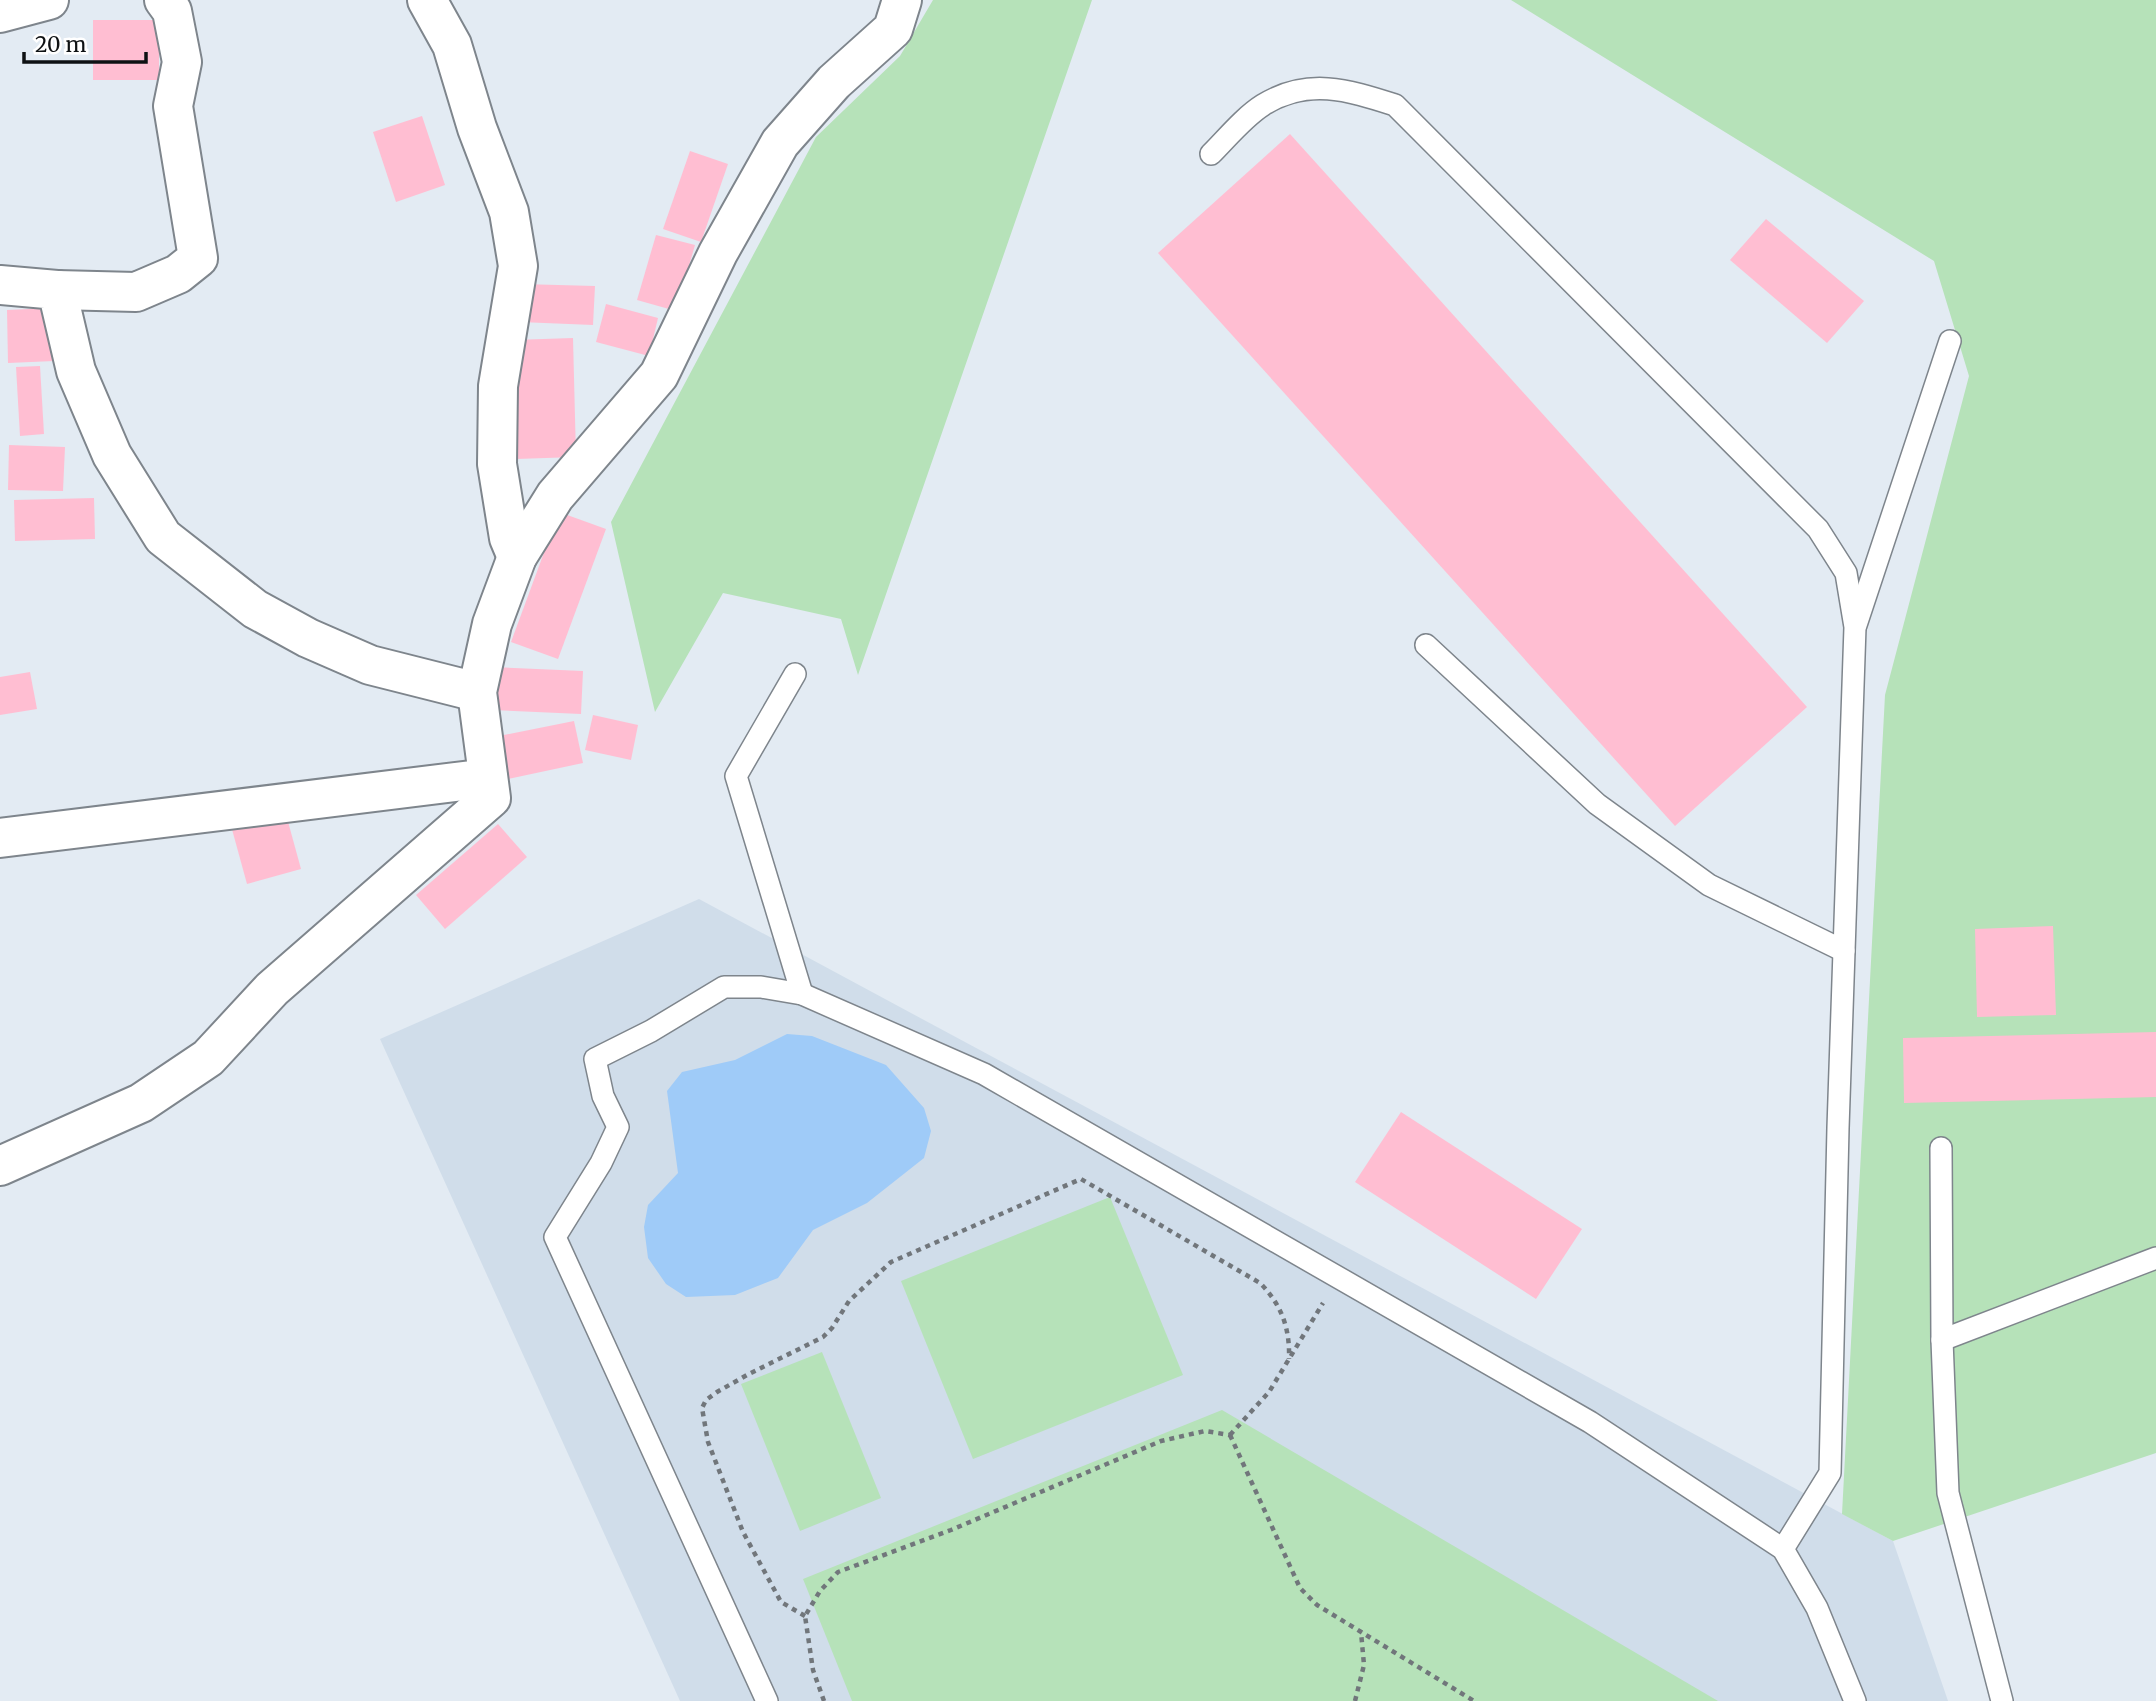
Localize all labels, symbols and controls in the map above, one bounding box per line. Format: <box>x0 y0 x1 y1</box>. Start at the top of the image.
scale bar <box>24 21 147 65</box>
text: 20 m <box>35 31 87 58</box>

